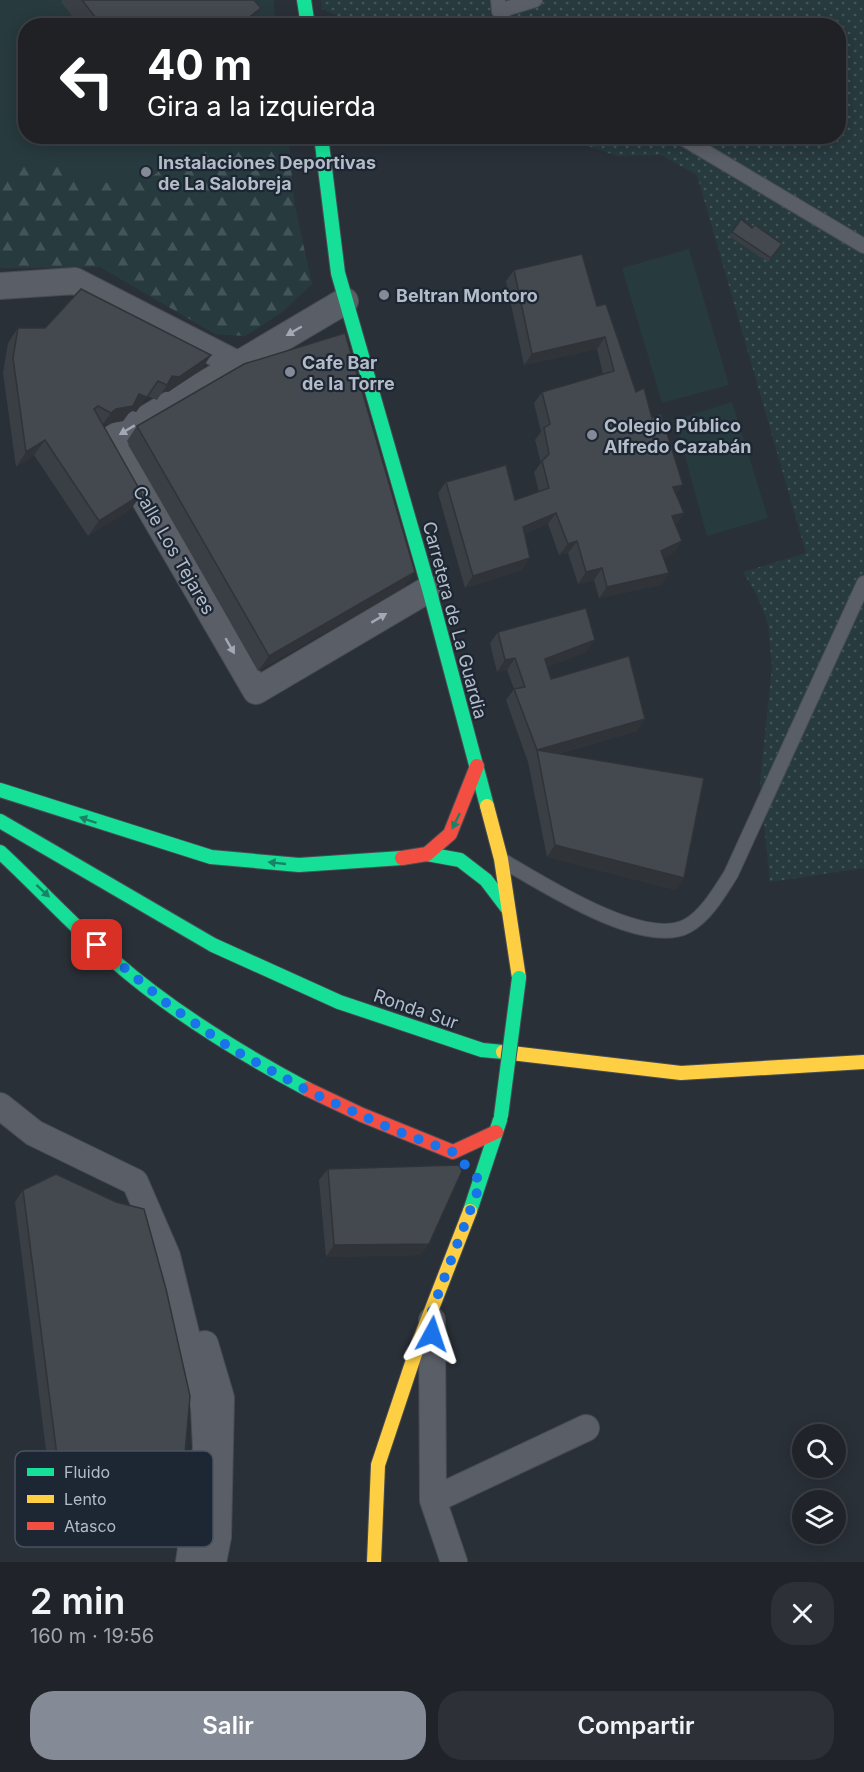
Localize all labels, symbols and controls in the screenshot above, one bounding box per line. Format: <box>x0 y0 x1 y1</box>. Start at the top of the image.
text: 40 m <box>147 39 252 90</box>
icon: left <box>48 42 126 120</box>
text: Gira a la izquierda <box>147 90 376 123</box>
place label: Instalaciones Deportivas de La Salobreja <box>158 152 376 194</box>
marker: Instalaciones Deportivas de La Salobreja <box>139 165 153 179</box>
place label: Beltran Montoro <box>396 285 538 306</box>
marker: Beltran Montoro <box>377 288 391 302</box>
one-way arrow <box>286 325 303 335</box>
place label: Cafe Bar de la Torre <box>302 352 395 394</box>
marker: Cafe Bar de la Torre <box>283 365 297 379</box>
place label: Colegio Público Alfredo Cazabán <box>604 415 751 457</box>
one-way arrow <box>119 425 135 436</box>
marker: Colegio Público Alfredo Cazabán <box>585 428 599 442</box>
street label: Calle Los Tejares <box>129 482 219 618</box>
street label: Carretera de La Guardia <box>419 519 491 721</box>
one-way arrow <box>371 613 387 624</box>
one-way arrow <box>225 638 235 655</box>
one-way arrow <box>451 812 460 829</box>
one-way arrow <box>79 814 97 824</box>
one-way arrow <box>268 858 287 868</box>
one-way arrow <box>35 884 50 897</box>
pin <box>71 919 122 970</box>
icon: arrive <box>80 928 113 961</box>
street label: Ronda Sur <box>371 985 461 1033</box>
position arrow <box>400 1302 464 1366</box>
map controls <box>792 1424 846 1544</box>
button: search <box>792 1424 846 1478</box>
legend <box>15 1451 213 1547</box>
text: Fluido <box>64 1462 110 1482</box>
text: Lento <box>64 1489 107 1509</box>
button: layers <box>792 1490 846 1544</box>
text: Atasco <box>64 1516 116 1536</box>
text: 2 min <box>30 1579 125 1623</box>
button: close <box>771 1582 834 1645</box>
text: 160 m · 19:56 <box>30 1624 154 1648</box>
button: Salir <box>30 1691 426 1760</box>
button: Compartir <box>438 1691 834 1760</box>

